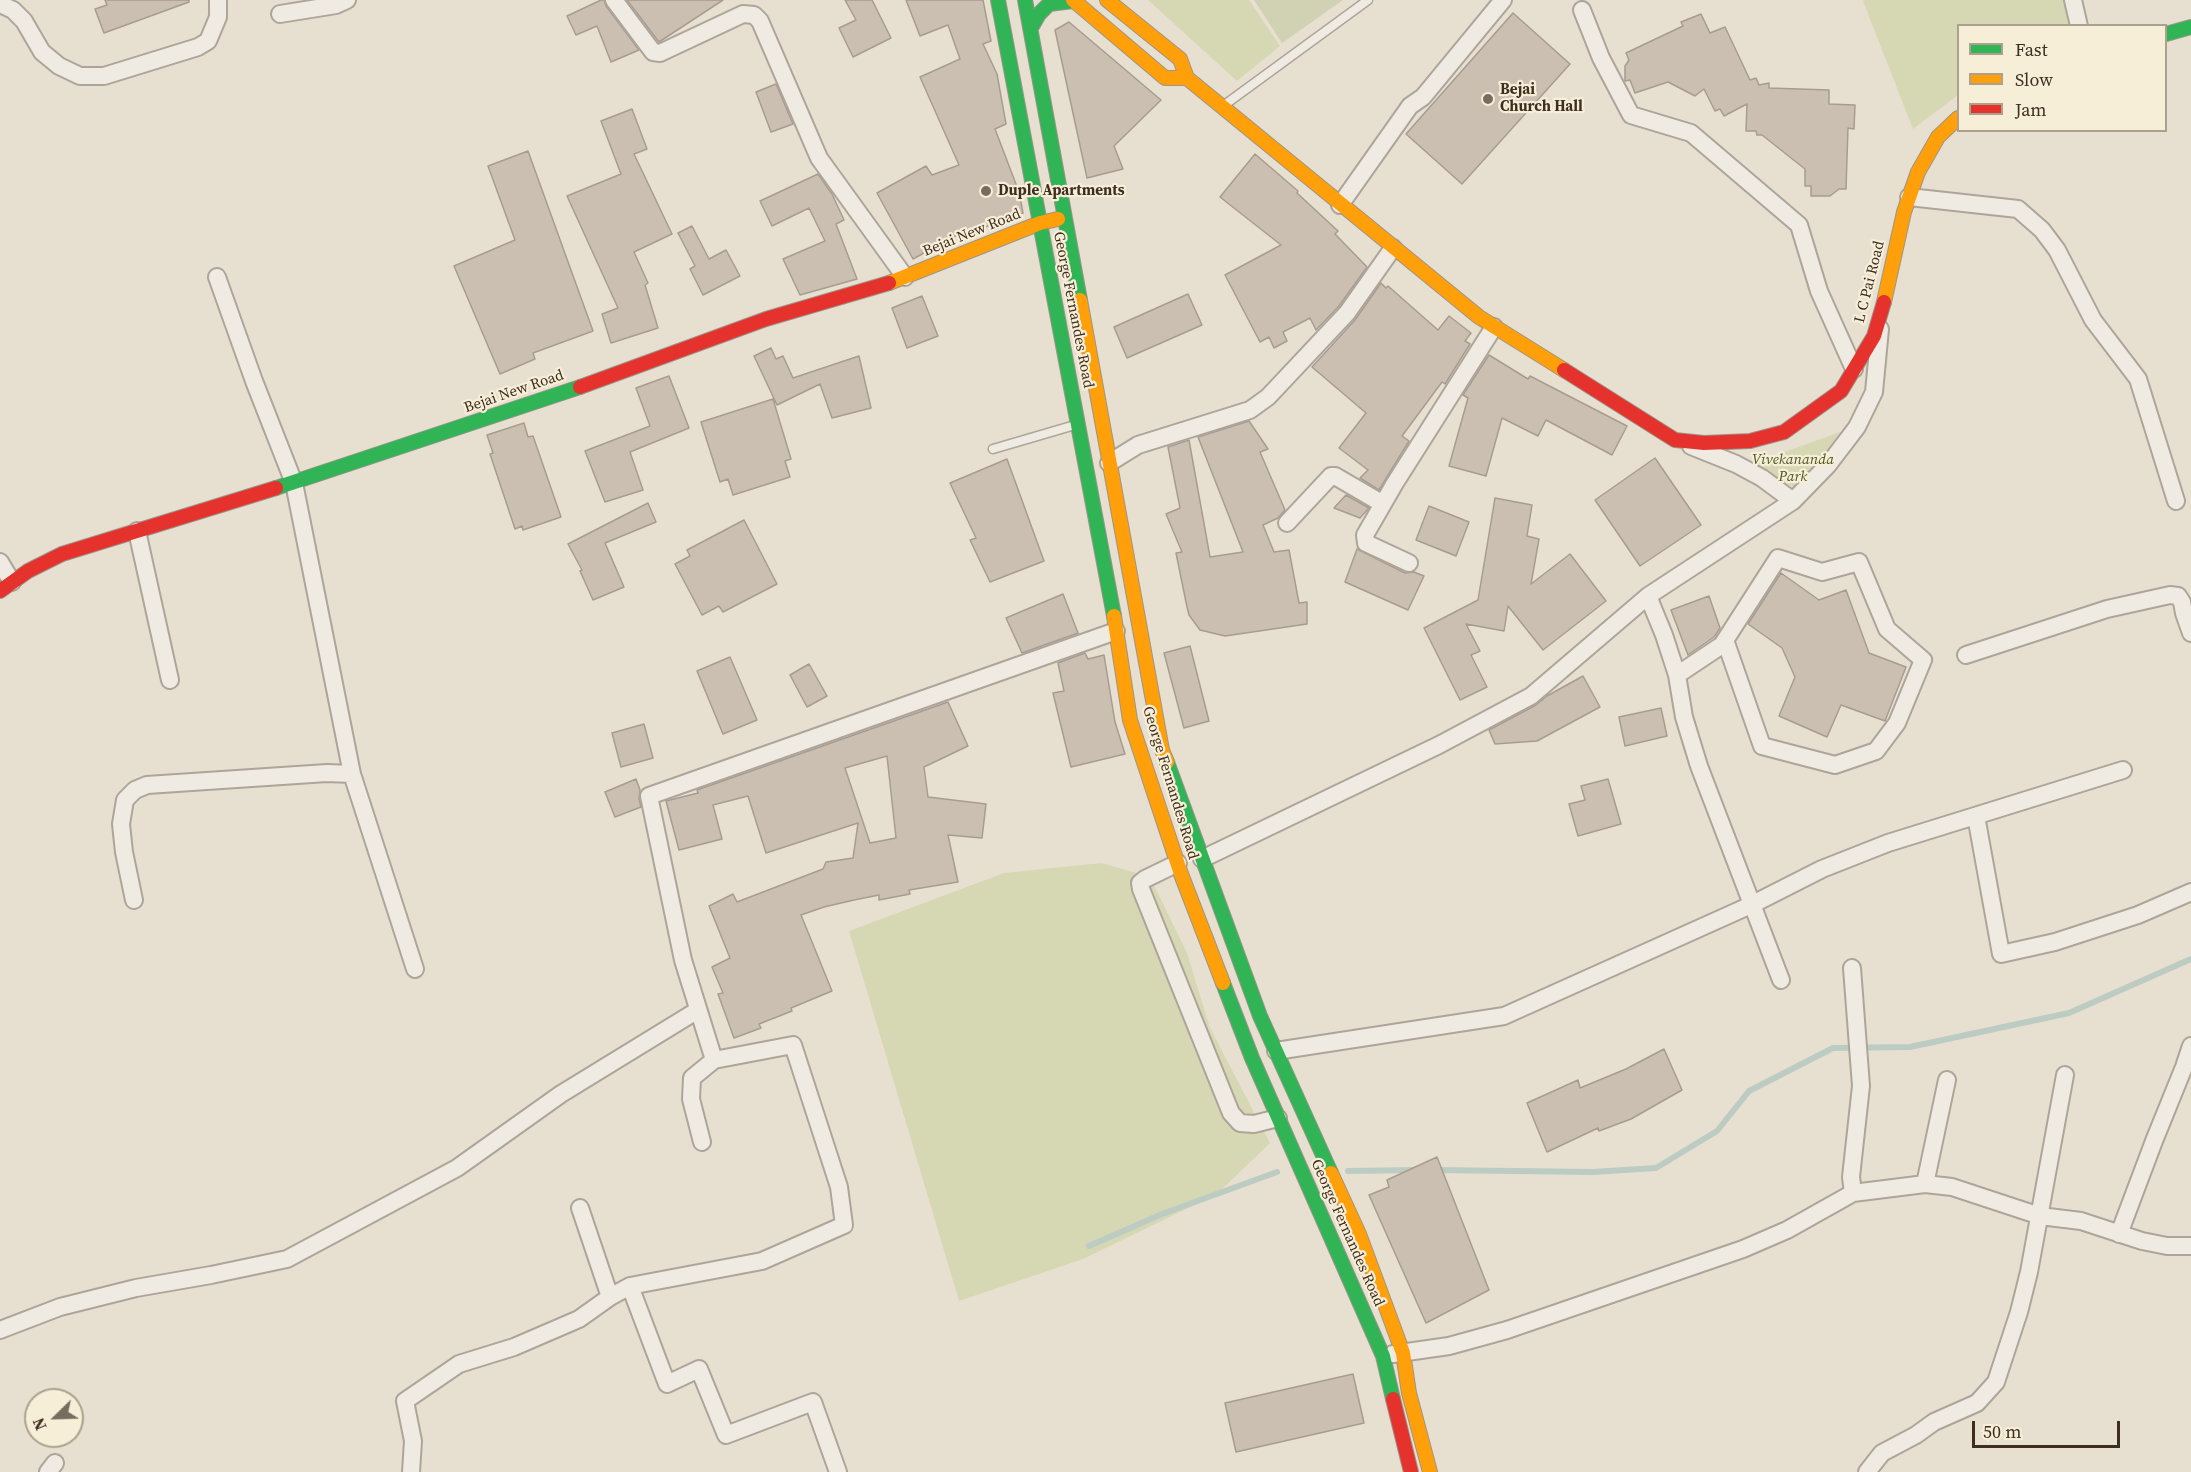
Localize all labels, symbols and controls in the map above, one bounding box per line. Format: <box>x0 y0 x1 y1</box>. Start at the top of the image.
legend <box>1957 24 2167 132</box>
text: Fast <box>2015 37 2048 62</box>
text: Slow <box>2015 67 2053 92</box>
place label: Bejai Church Hall <box>1500 81 1583 116</box>
marker: Bejai Church Hall <box>1481 92 1495 106</box>
text: Jam <box>2015 97 2047 122</box>
place label: Duple Apartments <box>998 182 1125 200</box>
marker: Duple Apartments <box>979 184 993 198</box>
street label: Bejai New Road <box>920 205 1024 261</box>
street label: George Fernandes Road <box>1049 230 1097 390</box>
street label: L C Pai Road <box>1851 239 1889 325</box>
street label: Bejai New Road <box>462 367 566 417</box>
park label: Vivekananda Park <box>1752 451 1834 486</box>
street label: George Fernandes Road <box>1138 704 1202 862</box>
street label: George Fernandes Road <box>1306 1157 1388 1309</box>
north arrow <box>24 1388 84 1448</box>
scale bar <box>1975 1409 2124 1447</box>
text: N <box>27 1415 52 1434</box>
text: 50 m <box>1983 1419 2021 1444</box>

